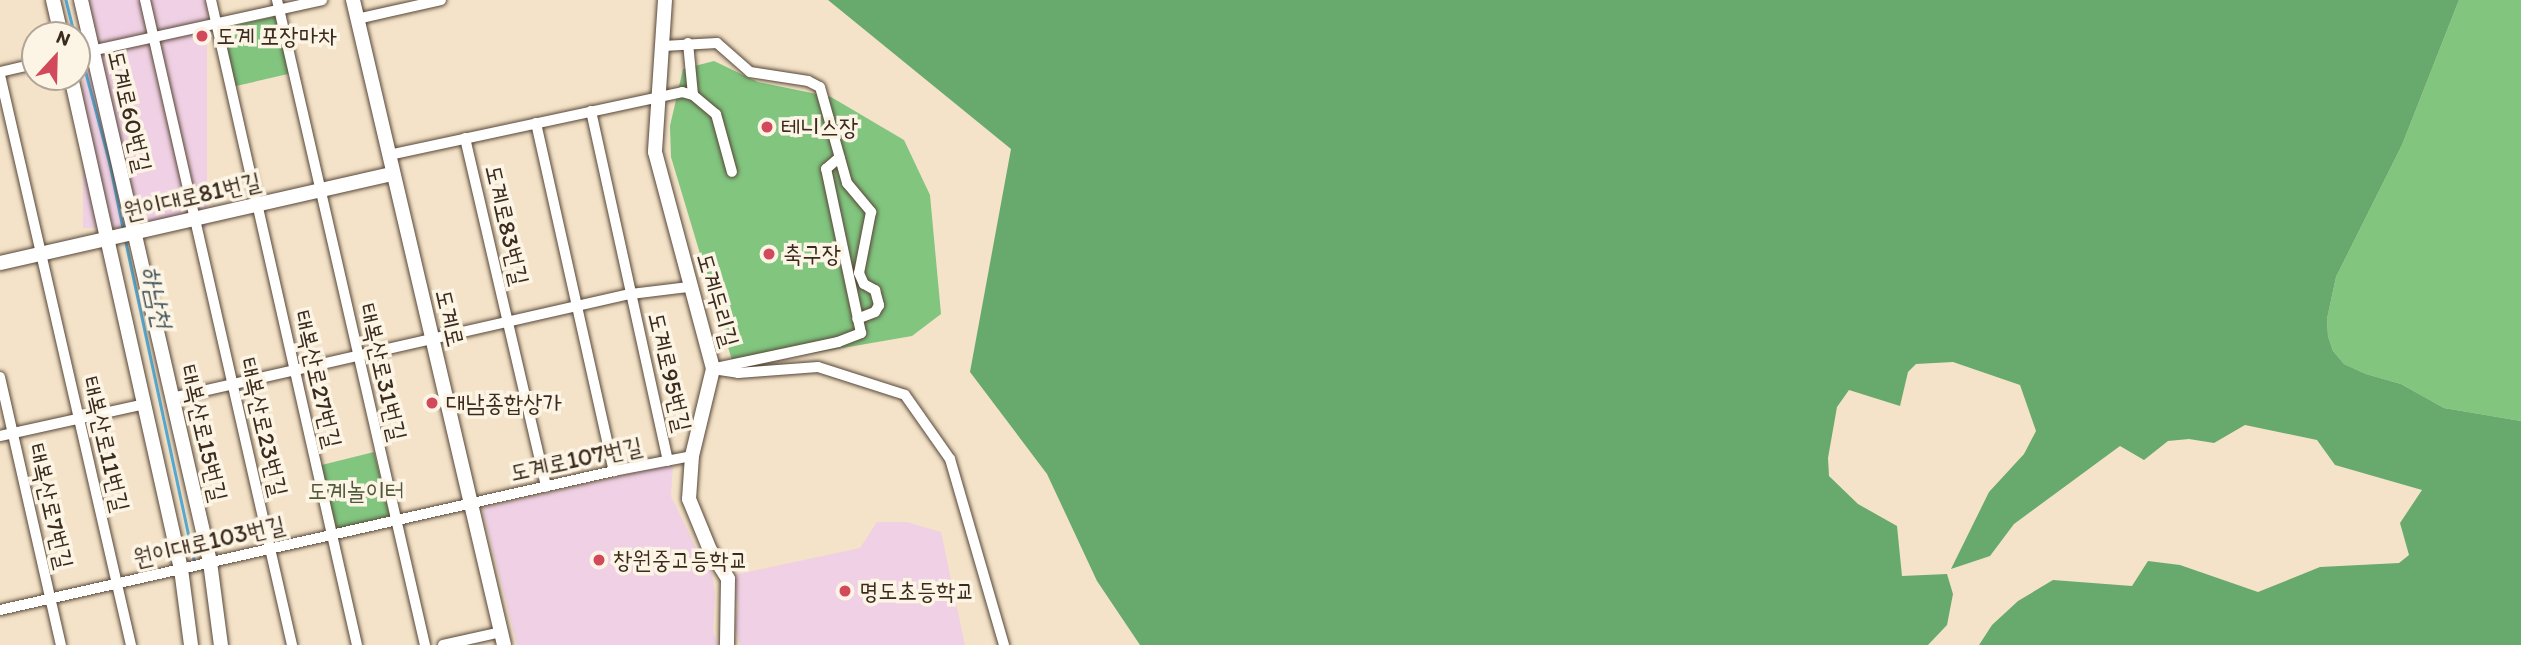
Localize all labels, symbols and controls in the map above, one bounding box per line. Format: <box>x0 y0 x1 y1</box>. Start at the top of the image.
north arrow <box>21 21 91 91</box>
place label: 도계 포장마차 <box>216 22 337 50</box>
text: N <box>53 25 74 51</box>
marker: 도계 포장마차 <box>194 28 210 44</box>
street label: 도계로60번길 <box>102 47 158 175</box>
place label: 테니스장 <box>781 113 858 141</box>
marker: 테니스장 <box>759 119 775 135</box>
street label: 도계로83번길 <box>479 162 535 288</box>
street label: 원이대로81번길 <box>120 166 264 226</box>
place label: 축구장 <box>783 240 841 268</box>
marker: 축구장 <box>761 246 777 262</box>
street label: 도계두리길 <box>691 250 745 350</box>
water label: 하남천 <box>134 263 178 331</box>
street label: 도계로 <box>429 287 471 349</box>
street label: 태복산로31번길 <box>353 301 413 443</box>
street label: 태복산로27번길 <box>288 307 348 451</box>
street label: 도계로95번길 <box>642 309 698 435</box>
street label: 태복산로23번길 <box>234 355 294 499</box>
street label: 태복산로15번길 <box>174 362 234 504</box>
street label: 태복산로11번길 <box>76 373 136 515</box>
place label: 대남종합상가 <box>446 389 562 417</box>
marker: 대남종합상가 <box>424 395 440 411</box>
street label: 도계로107번길 <box>507 431 645 487</box>
street label: 태복산로7번길 <box>23 441 79 571</box>
park label: 도계놀이터 <box>308 477 404 505</box>
street label: 원이대로103번길 <box>130 510 288 572</box>
place label: 창원중고등학교 <box>613 546 748 574</box>
marker: 창원중고등학교 <box>591 552 607 568</box>
place label: 명도초등학교 <box>859 577 975 605</box>
marker: 명도초등학교 <box>837 583 853 599</box>

